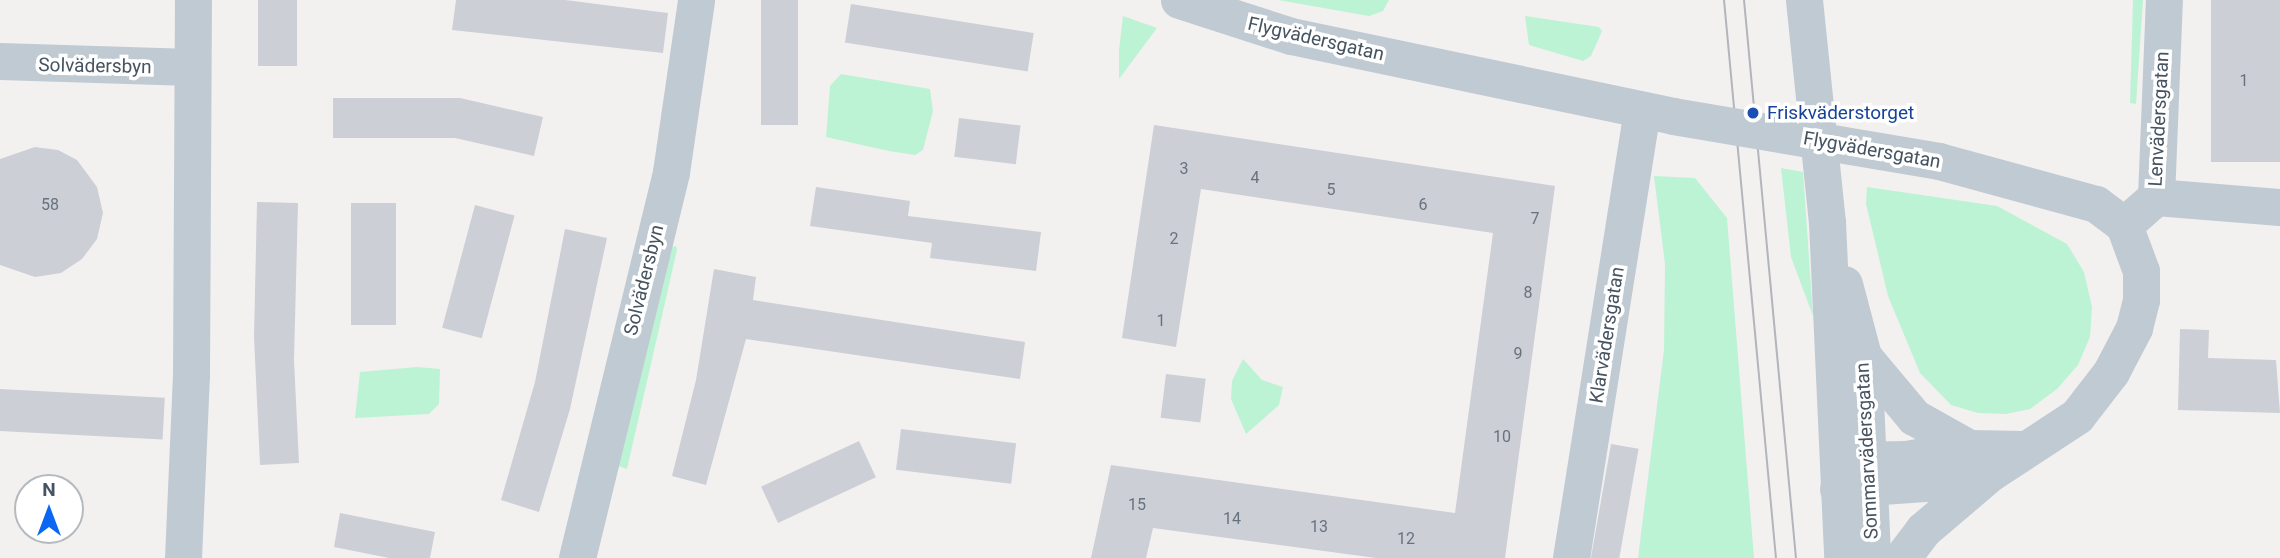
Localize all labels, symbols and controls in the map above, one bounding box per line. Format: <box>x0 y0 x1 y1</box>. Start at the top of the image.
street label: Flygvädersgatan <box>1246 12 1386 66</box>
street label: Lenvädersgatan <box>2144 51 2174 187</box>
street label: Solvädersbyn <box>38 54 152 78</box>
house number: 1 <box>2240 71 2248 91</box>
place label: Friskväderstorget <box>1767 102 1914 124</box>
marker: Friskväderstorget <box>1745 105 1761 121</box>
street label: Flygvädersgatan <box>1802 127 1942 173</box>
house number: 3 <box>1180 159 1188 179</box>
house number: 4 <box>1251 168 1259 188</box>
house number: 5 <box>1327 180 1335 200</box>
house number: 58 <box>41 195 59 215</box>
house number: 6 <box>1419 195 1427 215</box>
house number: 7 <box>1531 209 1539 229</box>
street label: Solvädersbyn <box>619 222 669 338</box>
house number: 2 <box>1170 229 1178 249</box>
street label: Klarvädersgatan <box>1585 265 1629 405</box>
house number: 8 <box>1524 283 1532 303</box>
house number: 1 <box>1157 311 1165 331</box>
house number: 9 <box>1514 344 1522 364</box>
street label: Sommarvädersgatan <box>1851 362 1883 540</box>
house number: 10 <box>1493 427 1511 447</box>
north arrow <box>14 474 84 544</box>
text: N <box>42 478 56 501</box>
house number: 15 <box>1128 495 1146 515</box>
house number: 14 <box>1223 509 1241 529</box>
house number: 13 <box>1310 517 1328 537</box>
house number: 12 <box>1397 529 1415 549</box>

